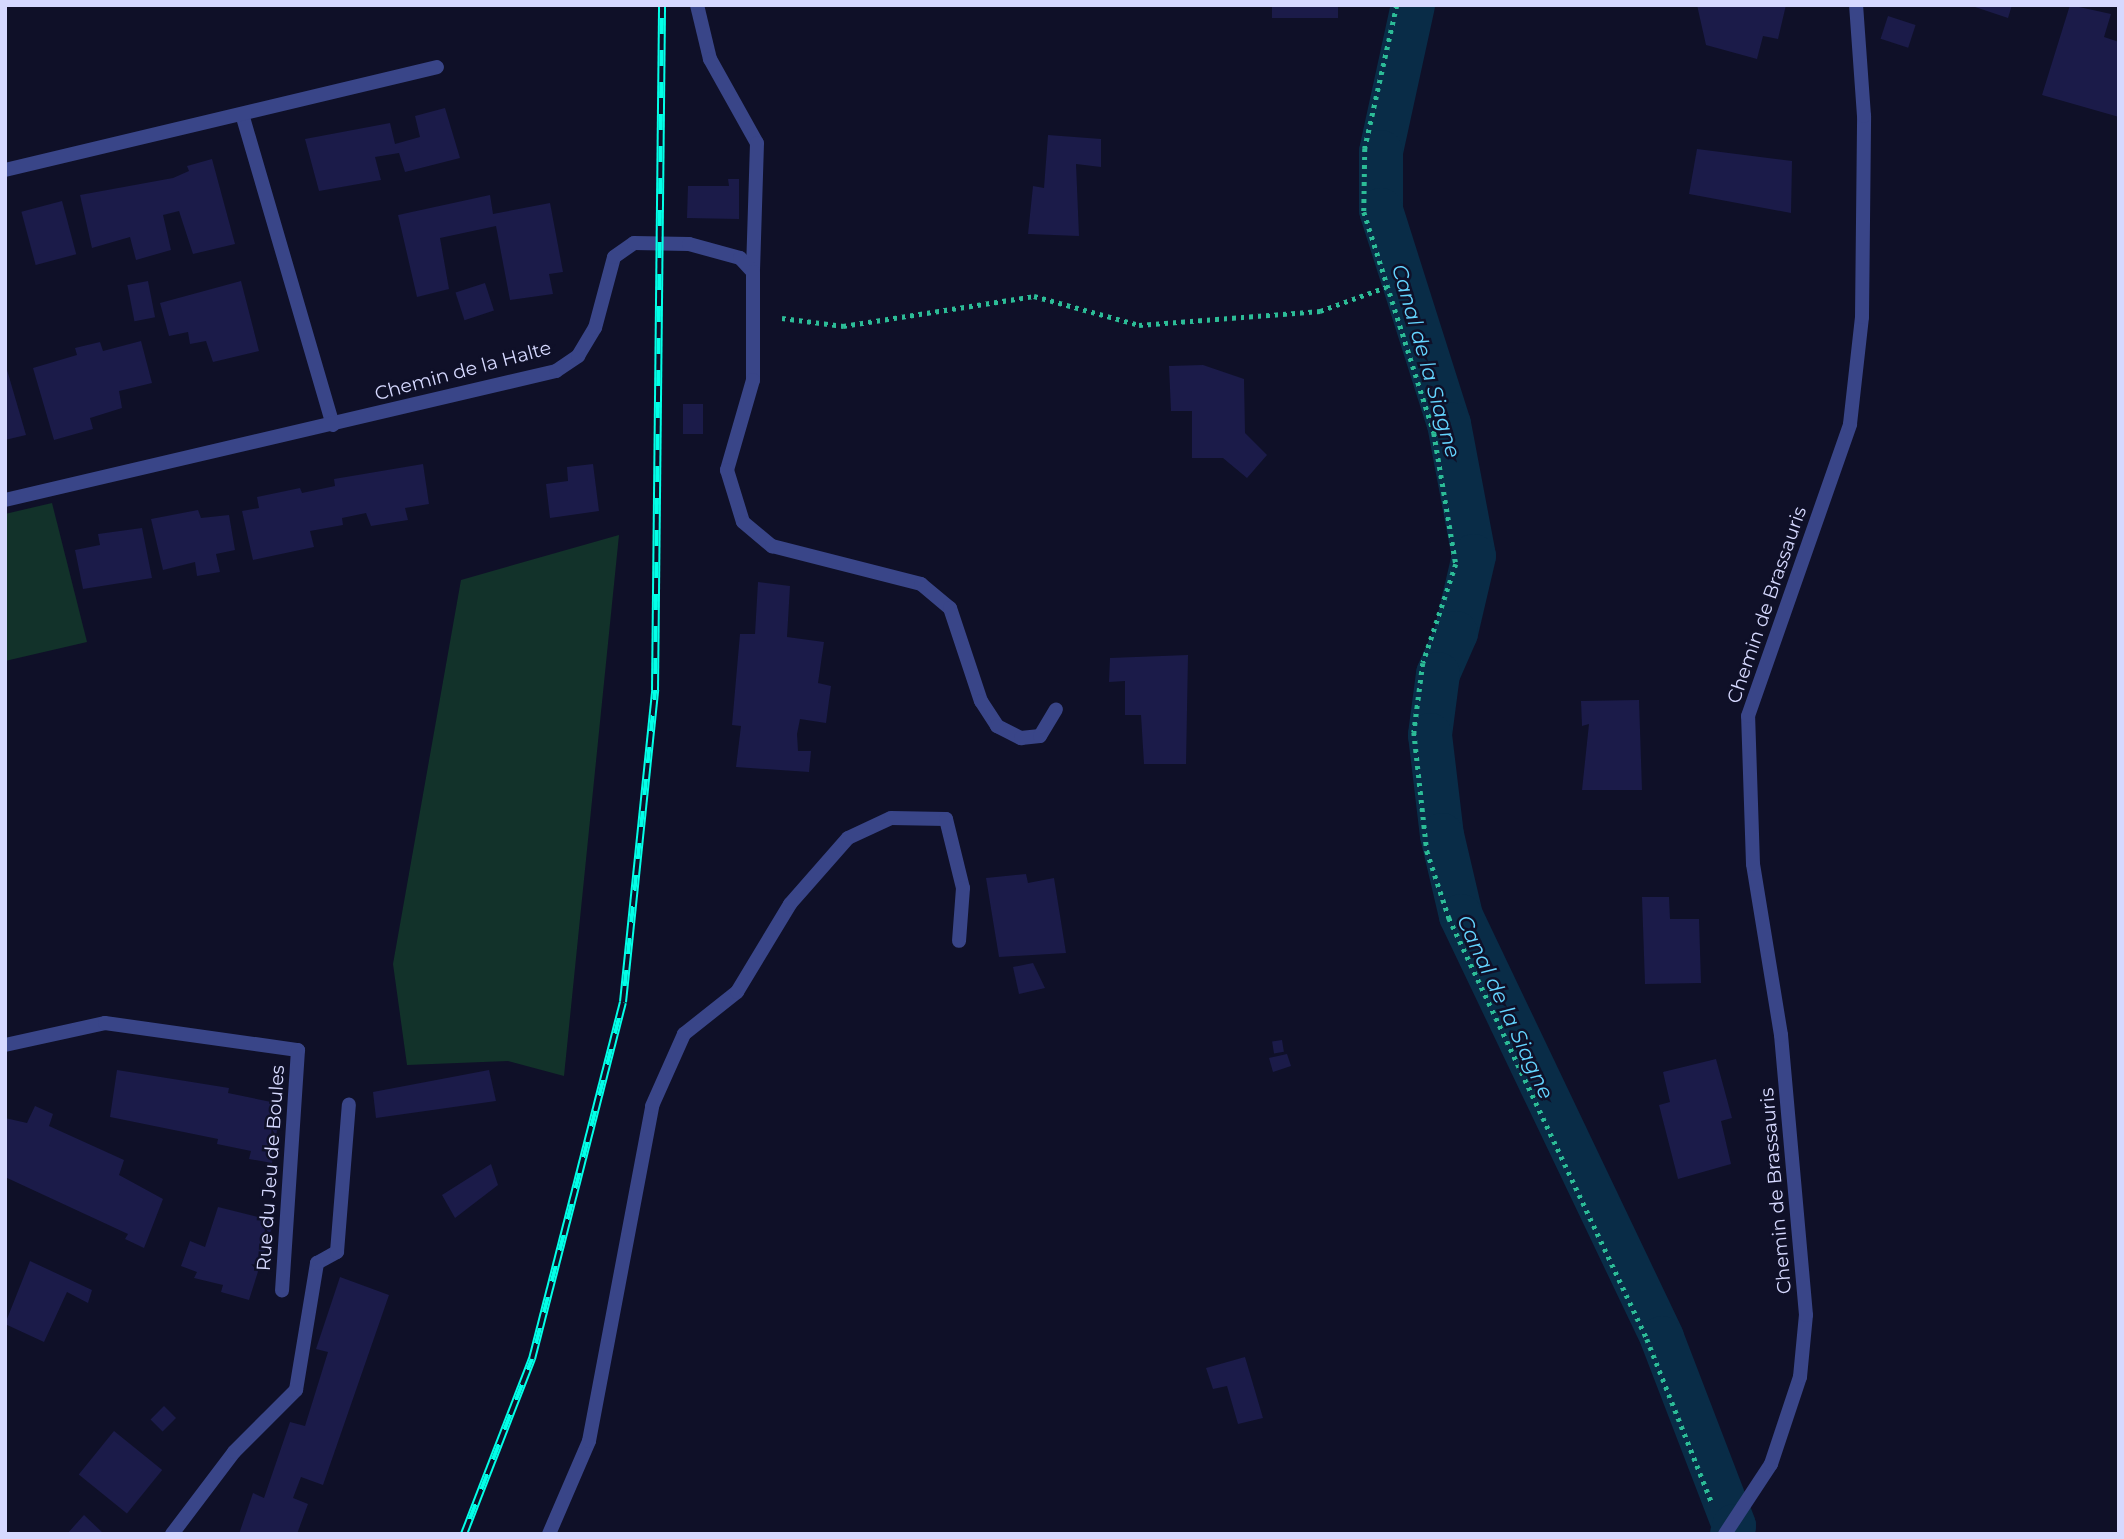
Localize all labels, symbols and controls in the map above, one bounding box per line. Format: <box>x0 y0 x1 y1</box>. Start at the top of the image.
water label: Canal de la Siagne <box>1386 261 1466 461</box>
street label: Chemin de la Halte <box>372 336 554 406</box>
street label: Chemin de Brassauris <box>1723 503 1811 707</box>
water label: Canal de la Siagne <box>1451 911 1559 1103</box>
street label: Rue du Jeu de Boules <box>252 1064 290 1272</box>
street label: Chemin de Brassauris <box>1756 1087 1796 1295</box>

